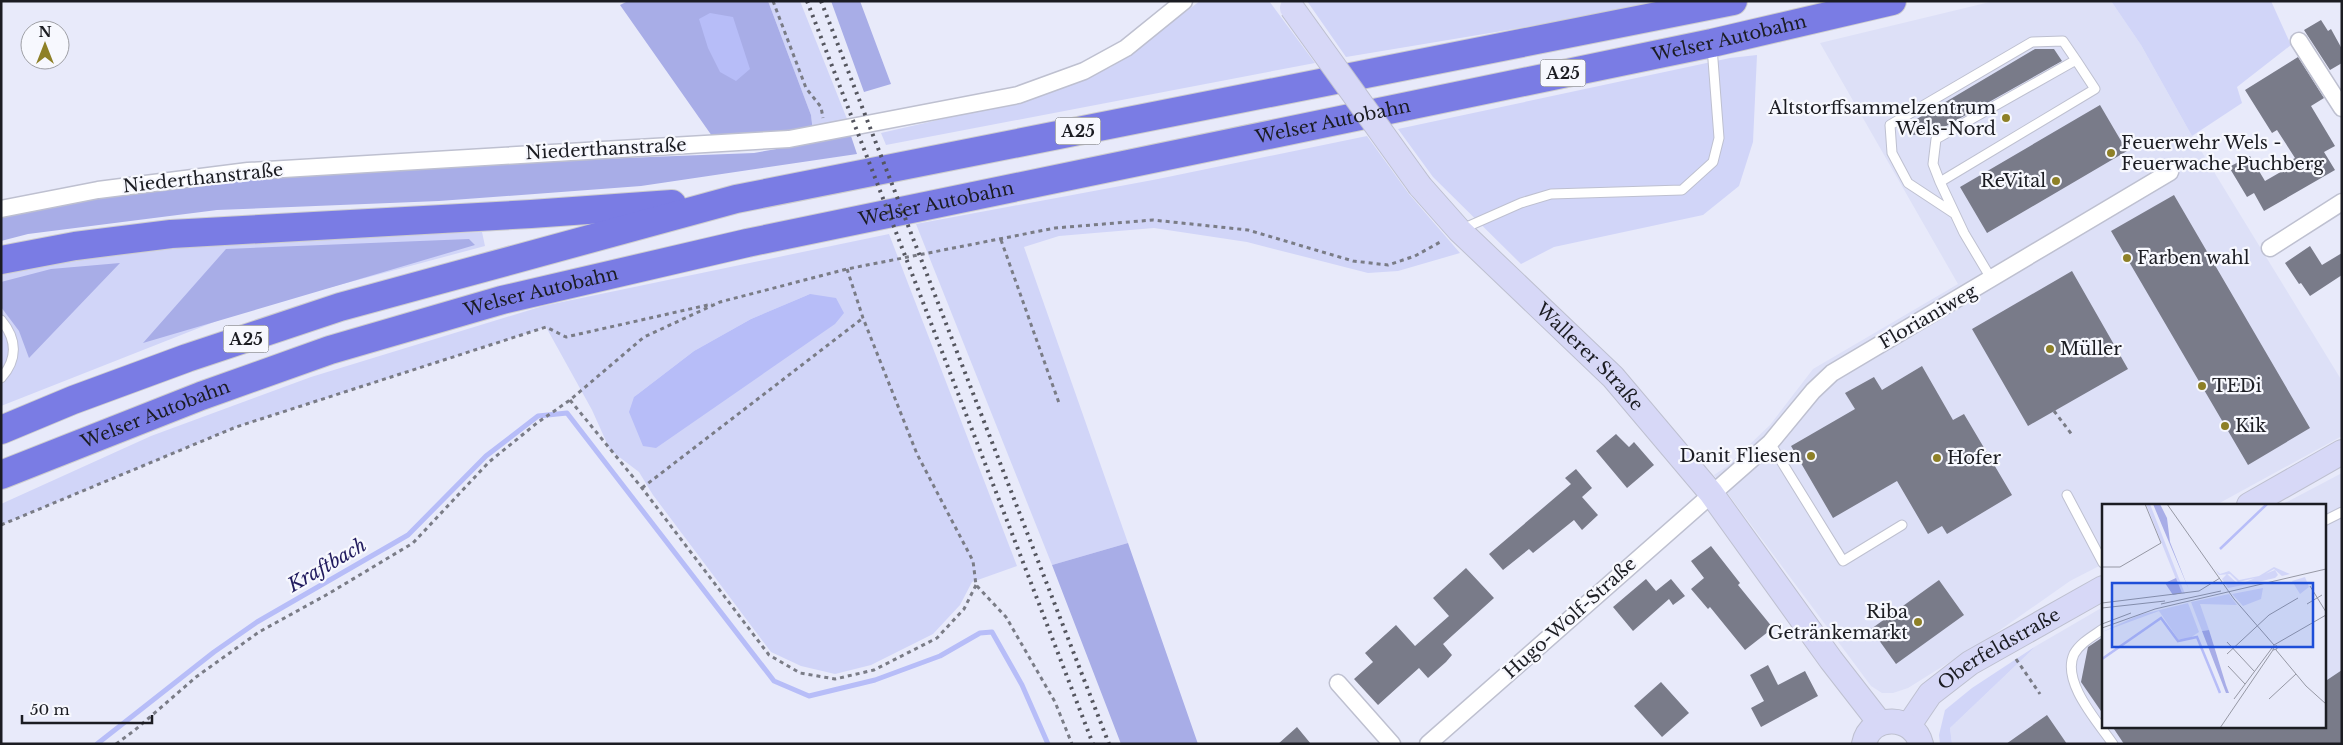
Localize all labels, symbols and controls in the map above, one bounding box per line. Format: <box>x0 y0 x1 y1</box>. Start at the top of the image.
street label: Welser Autobahn <box>1649 10 1809 66</box>
north arrow <box>20 20 70 70</box>
text: N <box>38 23 52 41</box>
road number: A25 <box>1540 59 1586 86</box>
street label: Welser Autobahn <box>1252 95 1412 149</box>
place label: Altstorffsammelzentrum Wels-Nord <box>1768 97 1996 140</box>
marker: Altstorffsammelzentrum Wels-Nord <box>2000 112 2012 124</box>
road number: A25 <box>1056 118 1100 144</box>
place label: Feuerwehr Wels - Feuerwache Puchberg <box>2121 132 2324 175</box>
street label: Niederthanstraße <box>525 134 687 164</box>
marker: Feuerwehr Wels - Feuerwache Puchberg <box>2105 147 2117 159</box>
street label: Niederthanstraße <box>122 159 284 197</box>
place label: ReVital <box>1981 170 2046 192</box>
marker: ReVital <box>2050 175 2062 187</box>
street label: Welser Autobahn <box>856 177 1016 231</box>
place label: Farben wahl <box>2137 247 2250 269</box>
marker: Farben wahl <box>2121 252 2133 264</box>
street label: Welser Autobahn <box>460 262 620 322</box>
street label: Florianiweg <box>1875 280 1981 354</box>
street label: Wallerer Straße <box>1531 298 1648 415</box>
road number: A25 <box>224 326 268 352</box>
place label: Müller <box>2060 338 2122 360</box>
marker: Müller <box>2044 343 2056 355</box>
place label: TEDi <box>2212 375 2262 397</box>
street label: Welser Autobahn <box>77 376 233 454</box>
marker: TEDi <box>2196 380 2208 392</box>
place label: Kik <box>2235 415 2266 437</box>
marker: Kik <box>2219 420 2231 432</box>
place label: Danit Fliesen <box>1679 445 1801 467</box>
place label: Hofer <box>1947 447 2001 469</box>
marker: Danit Fliesen <box>1805 450 1817 462</box>
marker: Hofer <box>1931 452 1943 464</box>
inset map <box>2102 504 2326 728</box>
water label: Kraftbach <box>283 533 371 597</box>
street label: Hugo-Wolf-Straße <box>1499 553 1641 683</box>
place label: Riba Getränkemarkt <box>1768 601 1908 644</box>
street label: Oberfeldstraße <box>1933 603 2064 695</box>
marker: Riba Getränkemarkt <box>1912 616 1924 628</box>
scale bar <box>22 692 152 724</box>
text: 50 m <box>30 700 70 719</box>

